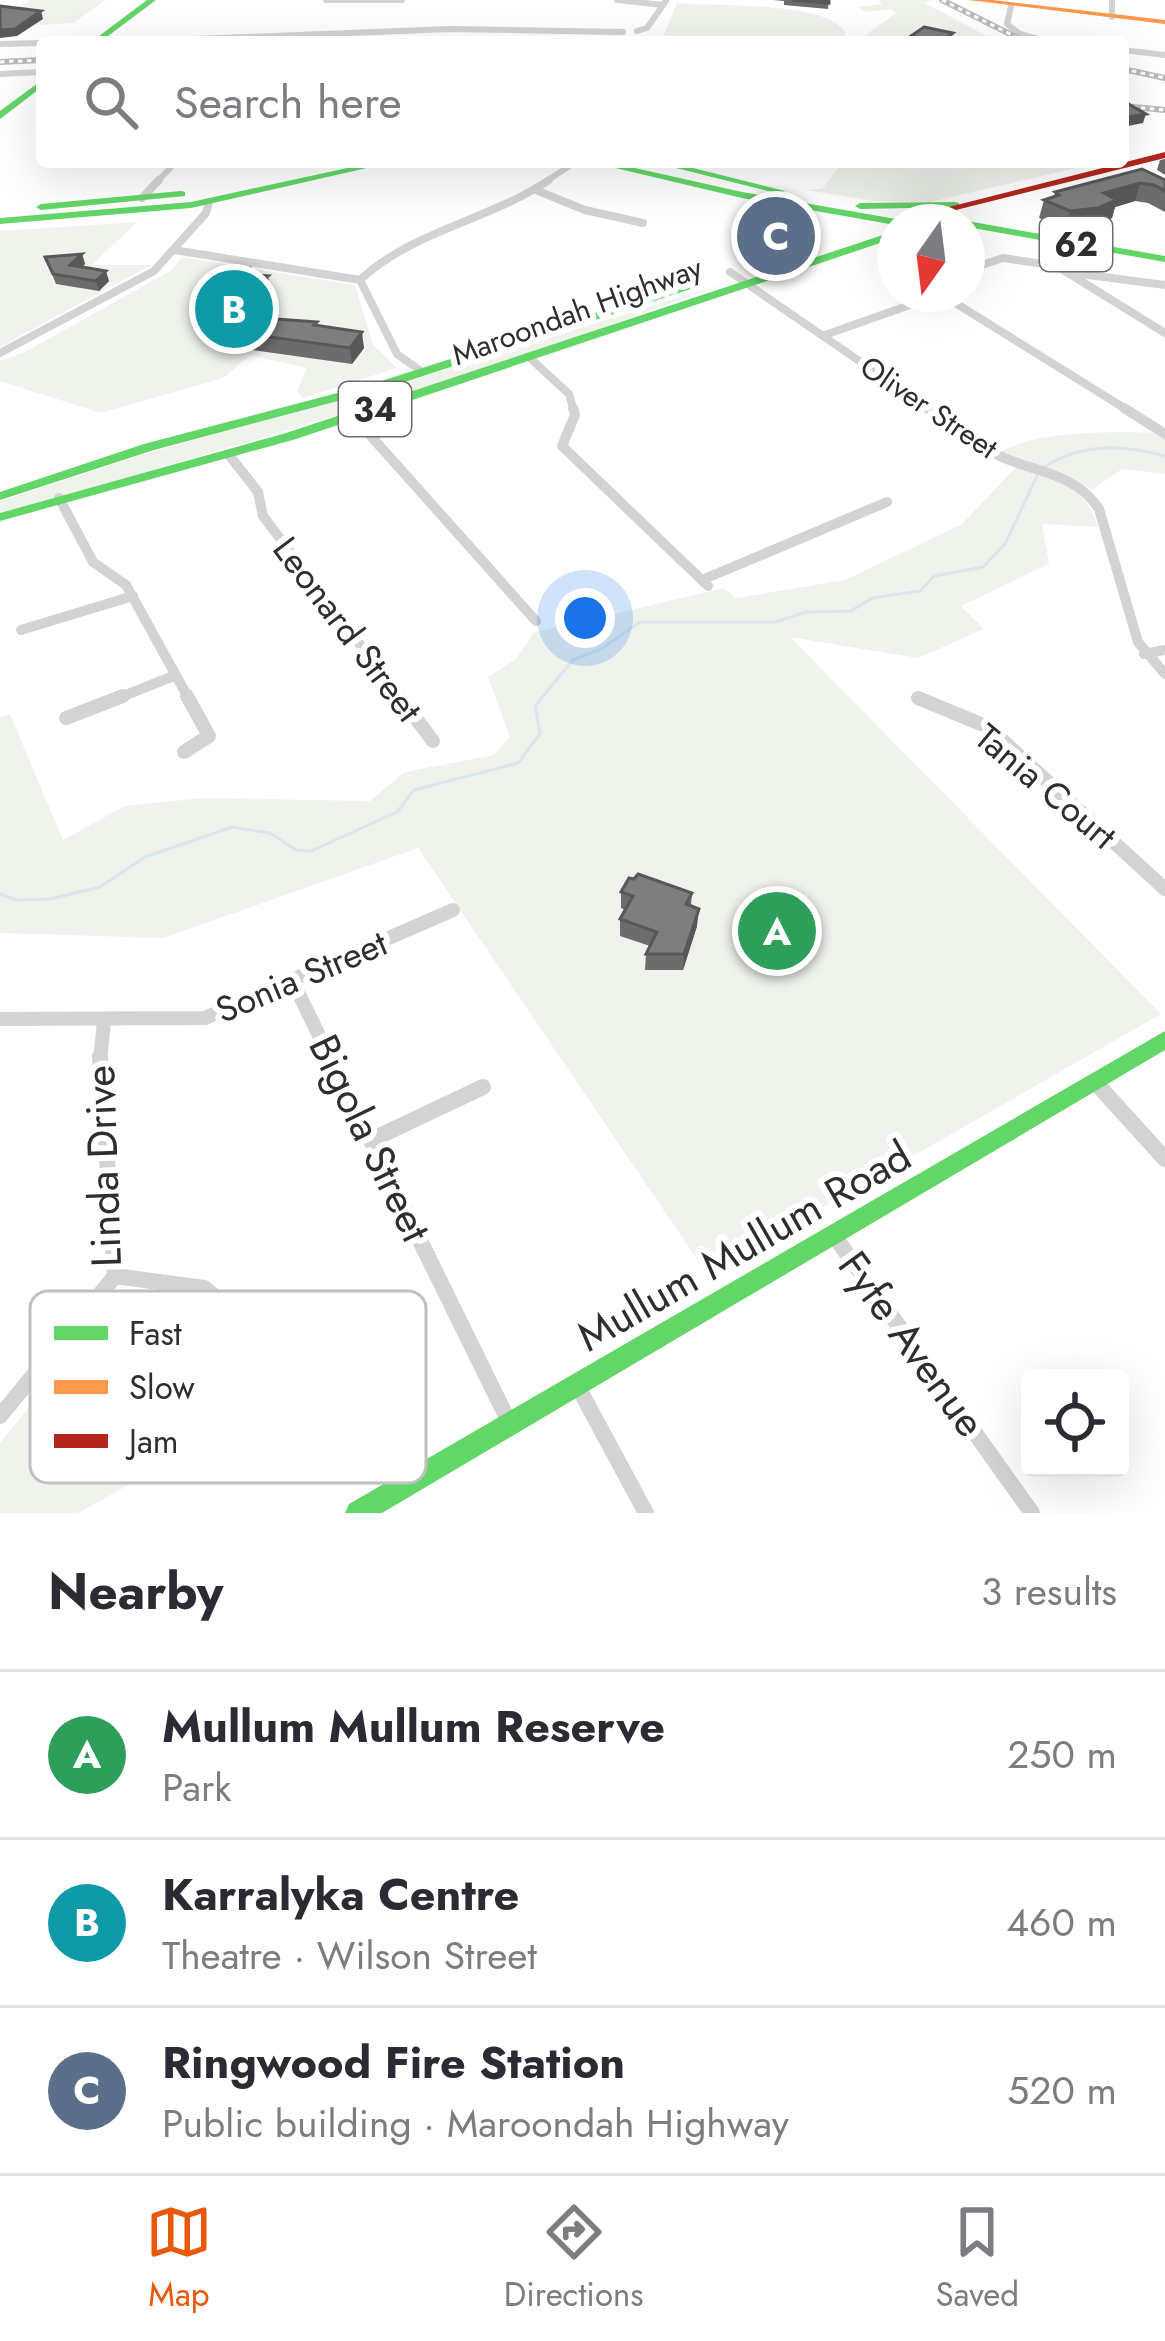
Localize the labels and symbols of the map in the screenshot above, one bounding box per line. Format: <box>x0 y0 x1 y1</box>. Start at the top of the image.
pin: C <box>737 191 815 281</box>
north arrow <box>877 204 985 312</box>
road number: 62 <box>1040 217 1112 271</box>
street label: Maroondah Highway <box>446 246 709 376</box>
pin: B <box>195 264 273 354</box>
street label: Oliver Street <box>852 345 1007 469</box>
road number: 34 <box>339 382 411 436</box>
street label: Leonard Street <box>261 525 435 733</box>
your location <box>555 588 615 648</box>
street label: Tania Court <box>964 711 1128 861</box>
pin: A <box>738 886 816 976</box>
street label: Sonia Street <box>207 916 395 1035</box>
street label: Bigola Street <box>294 1024 446 1252</box>
street label: Linda Drive <box>69 1064 137 1268</box>
street label: Mullum Mullum Road <box>566 1126 922 1366</box>
street label: Fyfe Avenue <box>824 1238 1000 1450</box>
legend <box>30 1291 426 1483</box>
text: Fast <box>129 1310 182 1357</box>
text: Slow <box>129 1364 195 1411</box>
text: Jam <box>125 1418 179 1465</box>

